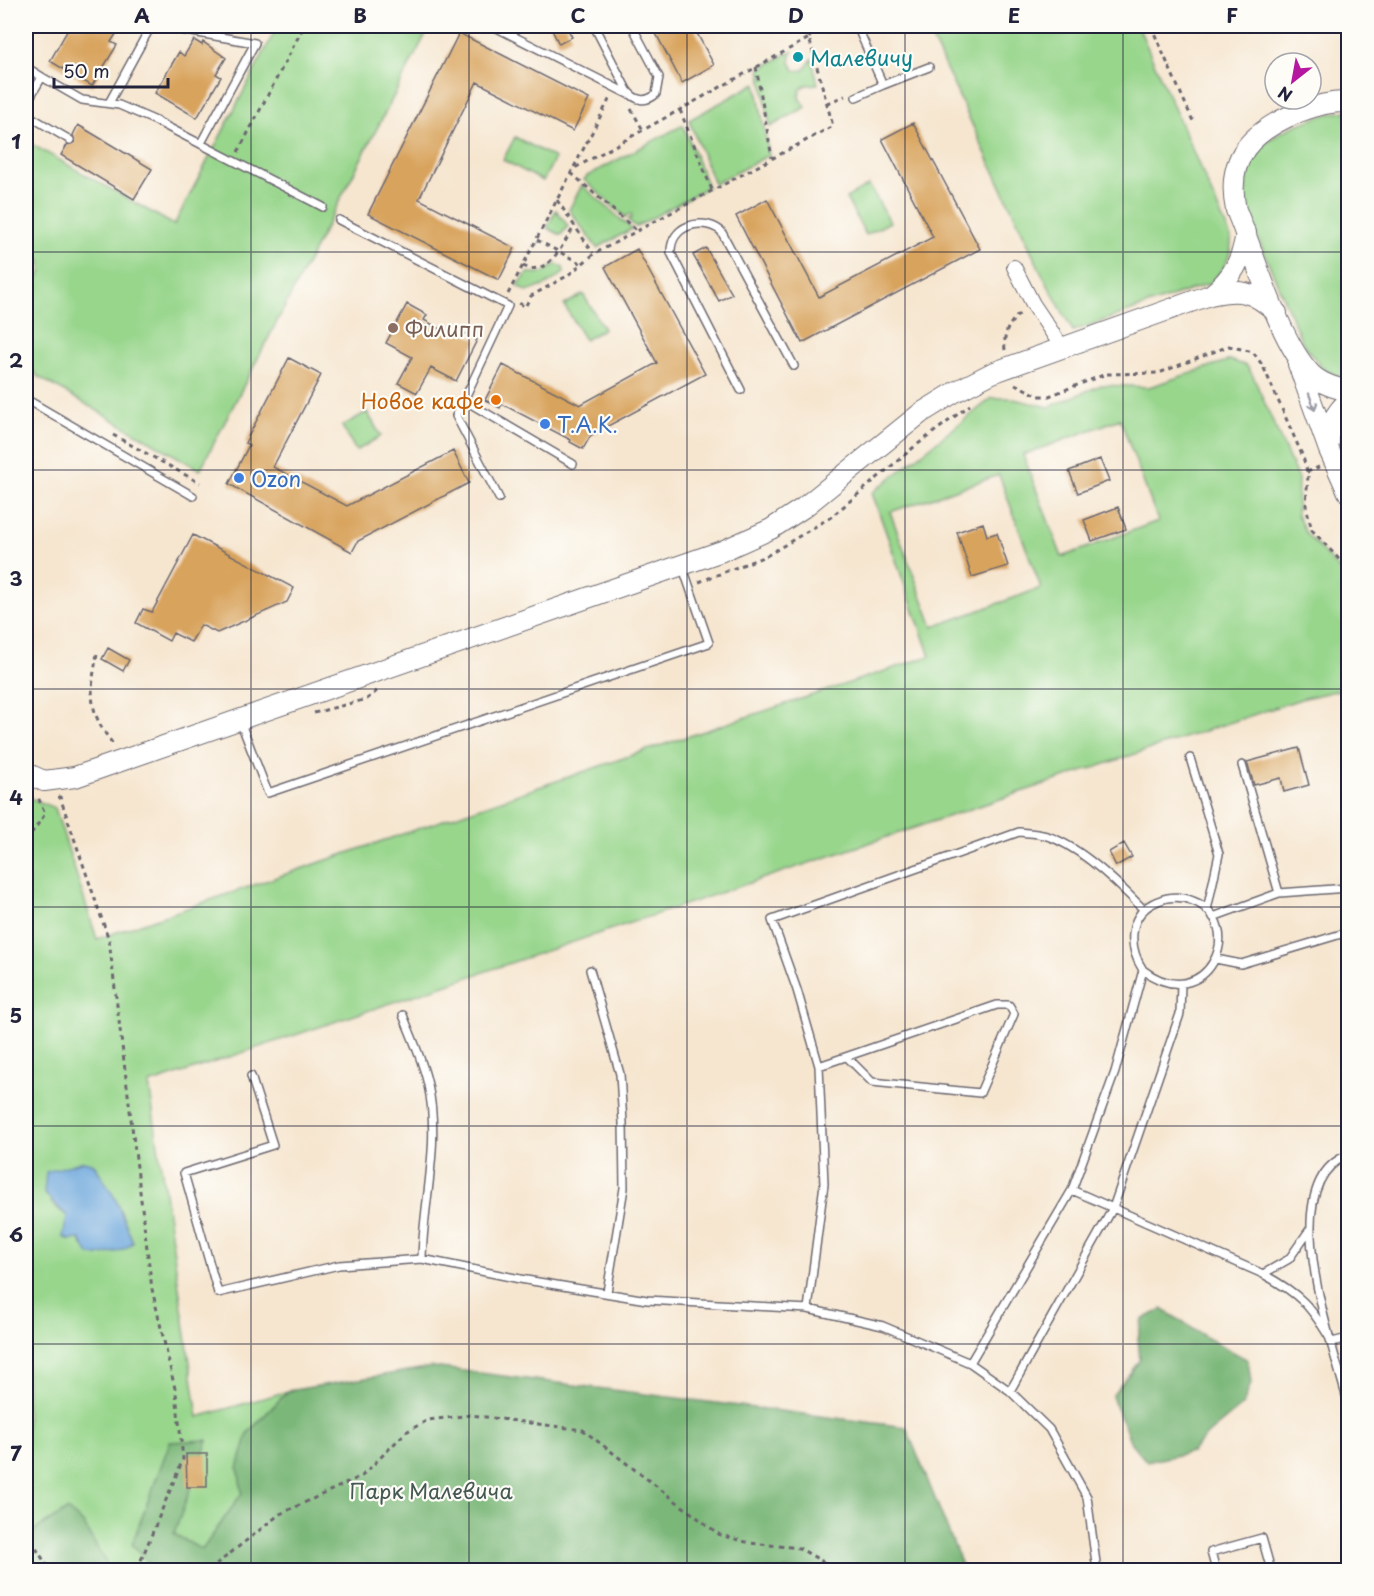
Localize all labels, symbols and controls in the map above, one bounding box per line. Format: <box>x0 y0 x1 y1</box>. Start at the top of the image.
text: A <box>134 0 150 30</box>
text: B <box>353 0 367 30</box>
text: C <box>570 0 586 30</box>
text: D <box>788 0 804 30</box>
text: E <box>1008 0 1020 30</box>
text: F <box>1226 0 1238 30</box>
place label: Малевичу <box>810 41 913 73</box>
marker: Малевичу <box>791 50 805 64</box>
scale bar <box>54 51 168 89</box>
north arrow <box>1263 51 1323 111</box>
text: 50 m <box>63 57 110 84</box>
text: N <box>1273 81 1296 108</box>
text: 1 <box>11 126 21 156</box>
place label: Филипп <box>405 312 484 344</box>
marker: Филипп <box>386 321 400 335</box>
text: 2 <box>9 345 23 375</box>
place label: Новое кафе <box>361 384 484 416</box>
marker: Новое кафе <box>489 393 503 407</box>
one-way arrow <box>1307 393 1318 411</box>
place label: Т.А.К. <box>557 408 618 440</box>
marker: Т.А.К. <box>538 417 552 431</box>
place label: Ozon <box>251 462 301 494</box>
marker: Ozon <box>232 471 246 485</box>
text: 3 <box>9 563 23 593</box>
text: 4 <box>9 782 23 812</box>
text: 5 <box>10 1000 22 1030</box>
text: 6 <box>9 1219 23 1249</box>
text: 7 <box>10 1438 22 1468</box>
park label: Парк Малевича <box>349 1474 513 1506</box>

